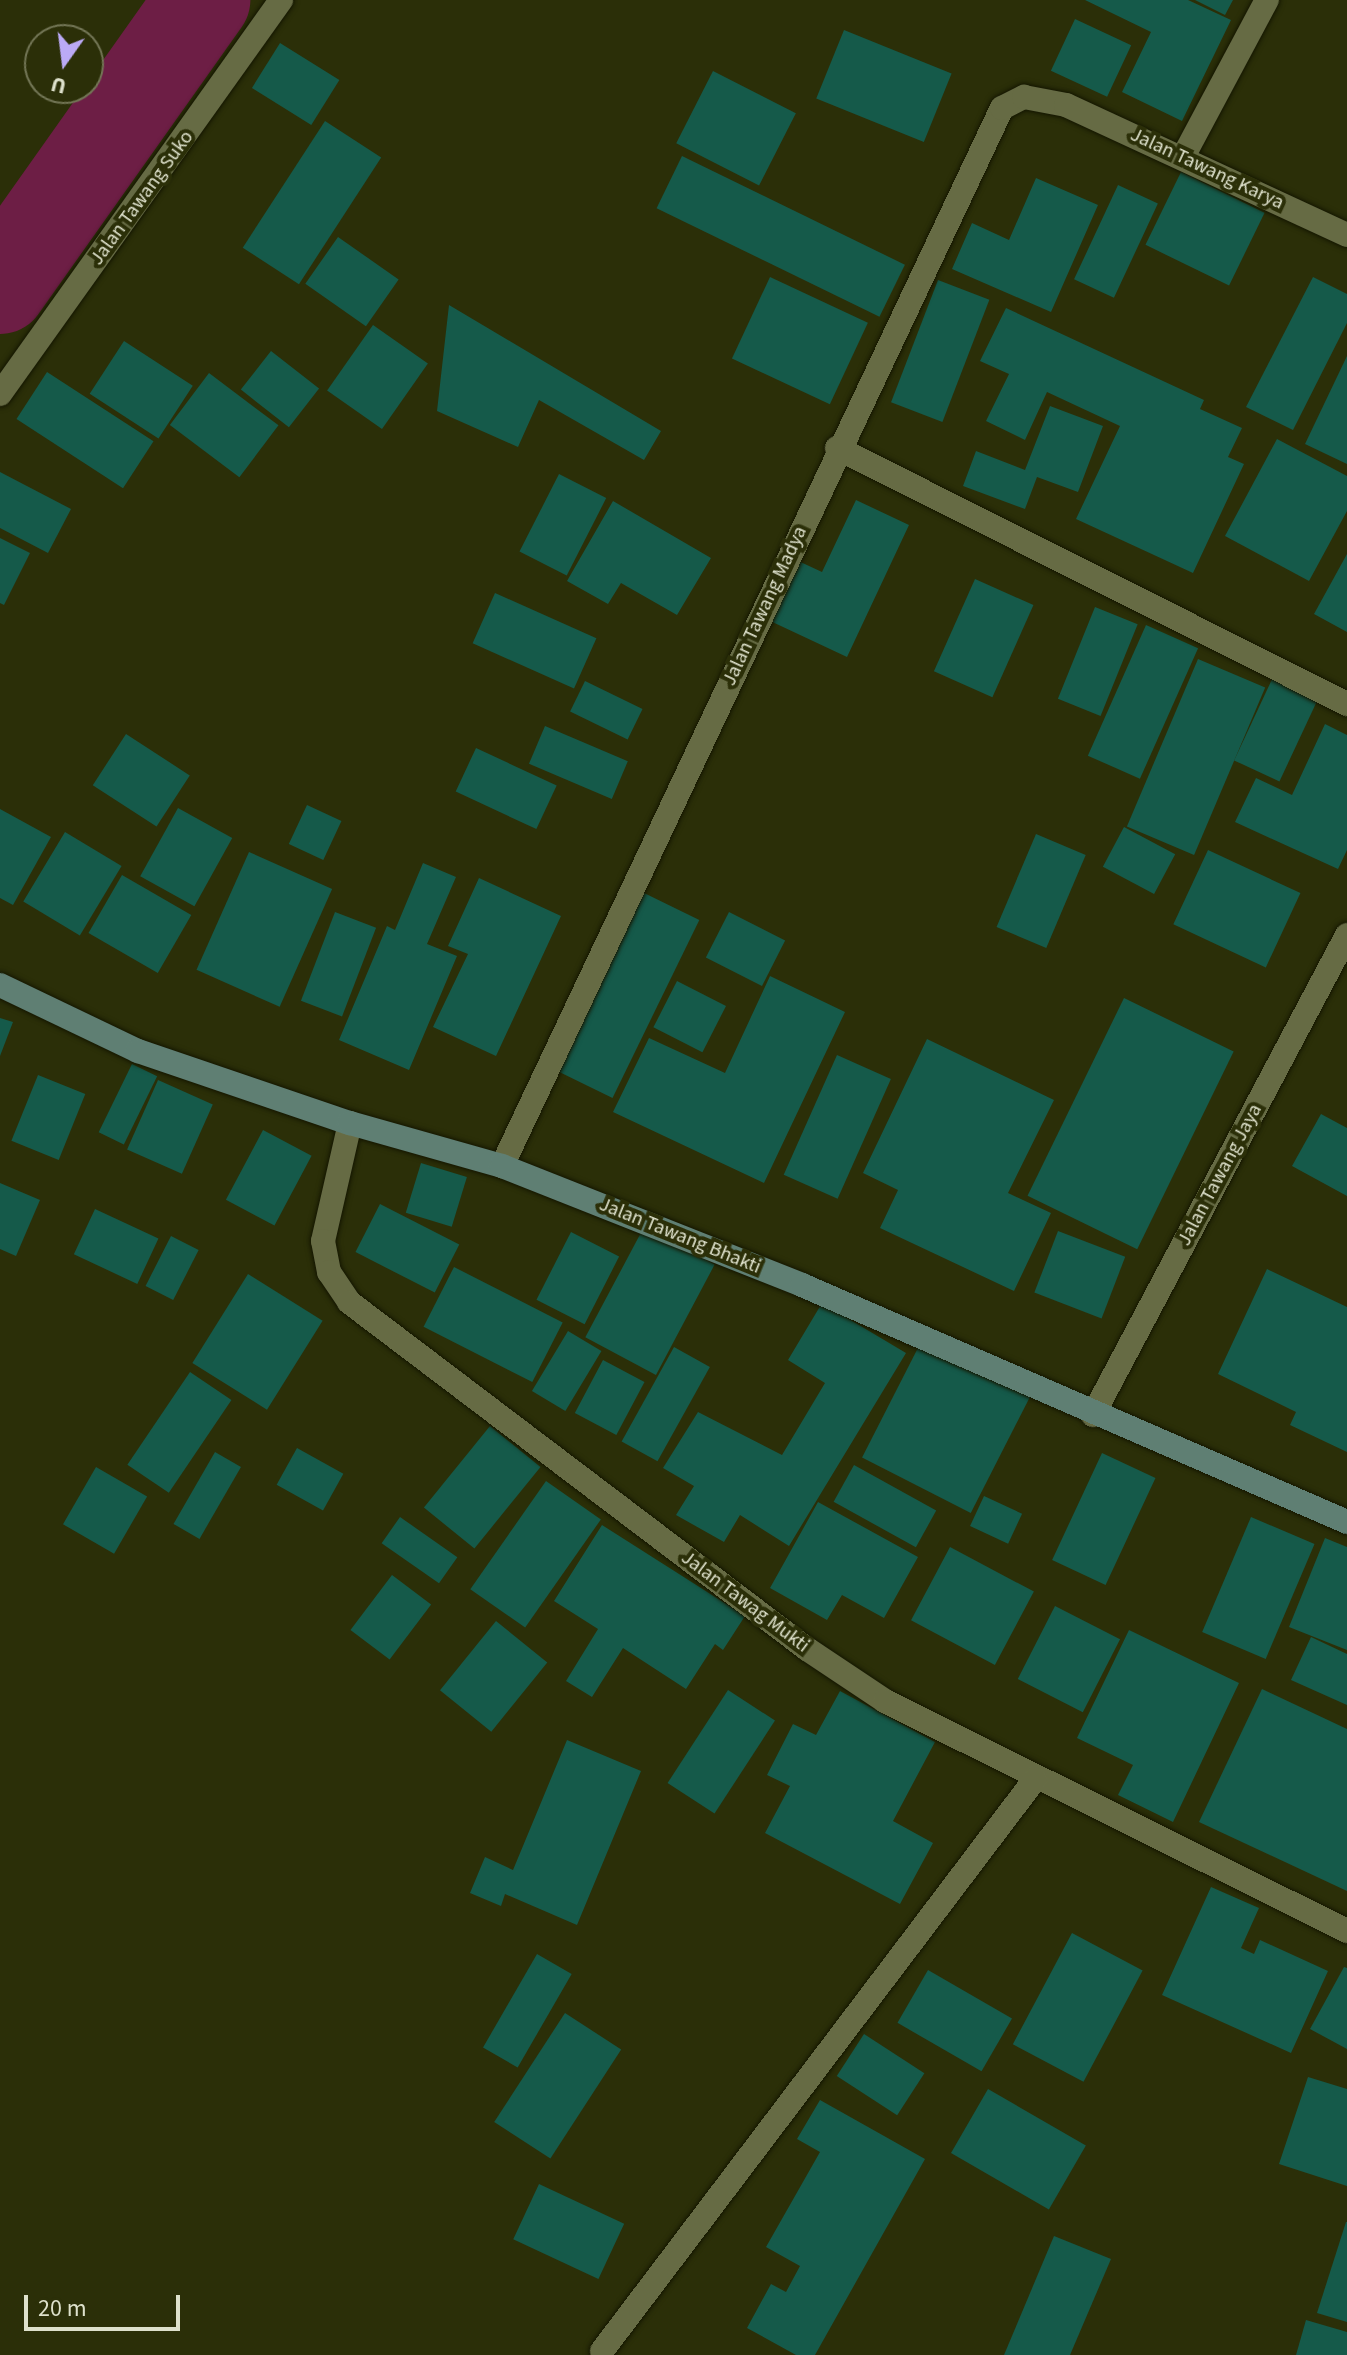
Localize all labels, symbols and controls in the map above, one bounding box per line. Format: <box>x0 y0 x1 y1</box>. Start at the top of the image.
north arrow <box>24 24 104 104</box>
text: U <box>48 68 70 103</box>
street label: Jalan Tawang Karya <box>1126 123 1288 215</box>
street label: Jalan Tawang Suko <box>85 126 199 270</box>
street label: Jalan Tawang Madya <box>718 522 812 690</box>
street label: Jalan Tawang Jaya <box>1173 1100 1267 1250</box>
street label: Jalan Tawang Bhakti <box>596 1193 764 1279</box>
street label: Jalan Tawag Mukti <box>676 1546 814 1658</box>
scale bar <box>28 2279 184 2329</box>
text: 20 m <box>38 2291 87 2326</box>

